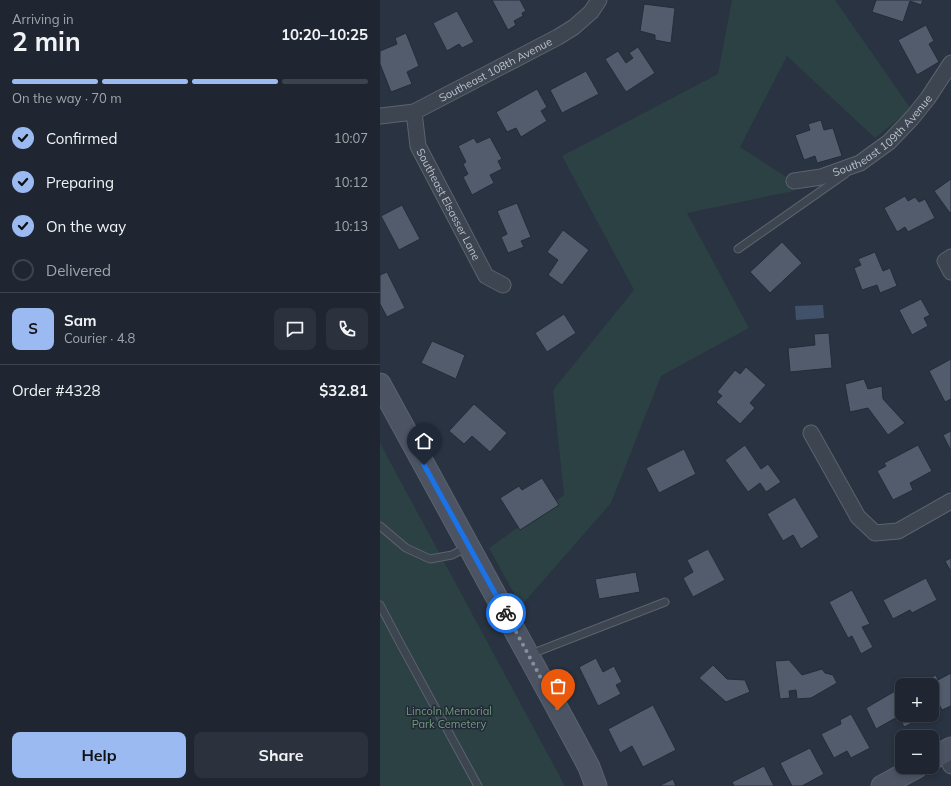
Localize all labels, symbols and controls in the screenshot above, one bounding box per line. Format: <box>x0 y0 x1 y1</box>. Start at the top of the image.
text: Arriving in <box>12 11 74 27</box>
text: 2 min <box>12 25 81 58</box>
text: 10:20–10:25 <box>281 25 368 44</box>
street label: Southeast 108th Avenue <box>436 34 554 105</box>
text: On the way · 70 m <box>12 90 122 106</box>
street label: Southeast 109th Avenue <box>831 92 935 179</box>
icon: check <box>12 127 34 149</box>
text: Confirmed <box>46 129 117 148</box>
text: 10:07 <box>334 130 368 146</box>
street label: Southeast Elsasser Lane <box>413 146 484 263</box>
icon: check <box>12 171 34 193</box>
text: Preparing <box>46 173 114 192</box>
text: 10:12 <box>334 174 368 190</box>
icon: check <box>12 215 34 237</box>
text: On the way <box>46 217 126 236</box>
text: 10:13 <box>334 218 368 234</box>
text: Delivered <box>46 261 111 280</box>
button: chat <box>274 308 316 350</box>
button: phone <box>326 308 368 350</box>
text: Sam <box>64 311 96 330</box>
text: S <box>28 319 38 338</box>
text: Courier · 4.8 <box>64 330 135 346</box>
text: Order #4328 <box>12 381 100 400</box>
text: $32.81 <box>319 381 368 400</box>
pin <box>407 424 441 465</box>
icon: home <box>413 430 435 452</box>
courier <box>486 593 526 633</box>
icon: bike <box>495 602 517 624</box>
pin <box>541 669 575 710</box>
icon: bag <box>547 675 569 697</box>
map controls <box>895 678 939 774</box>
button: + <box>895 678 939 722</box>
park label: Lincoln Memorial Park Cemetery <box>406 704 492 731</box>
button: − <box>895 730 939 774</box>
button: Help <box>12 732 186 778</box>
button: Share <box>194 732 368 778</box>

